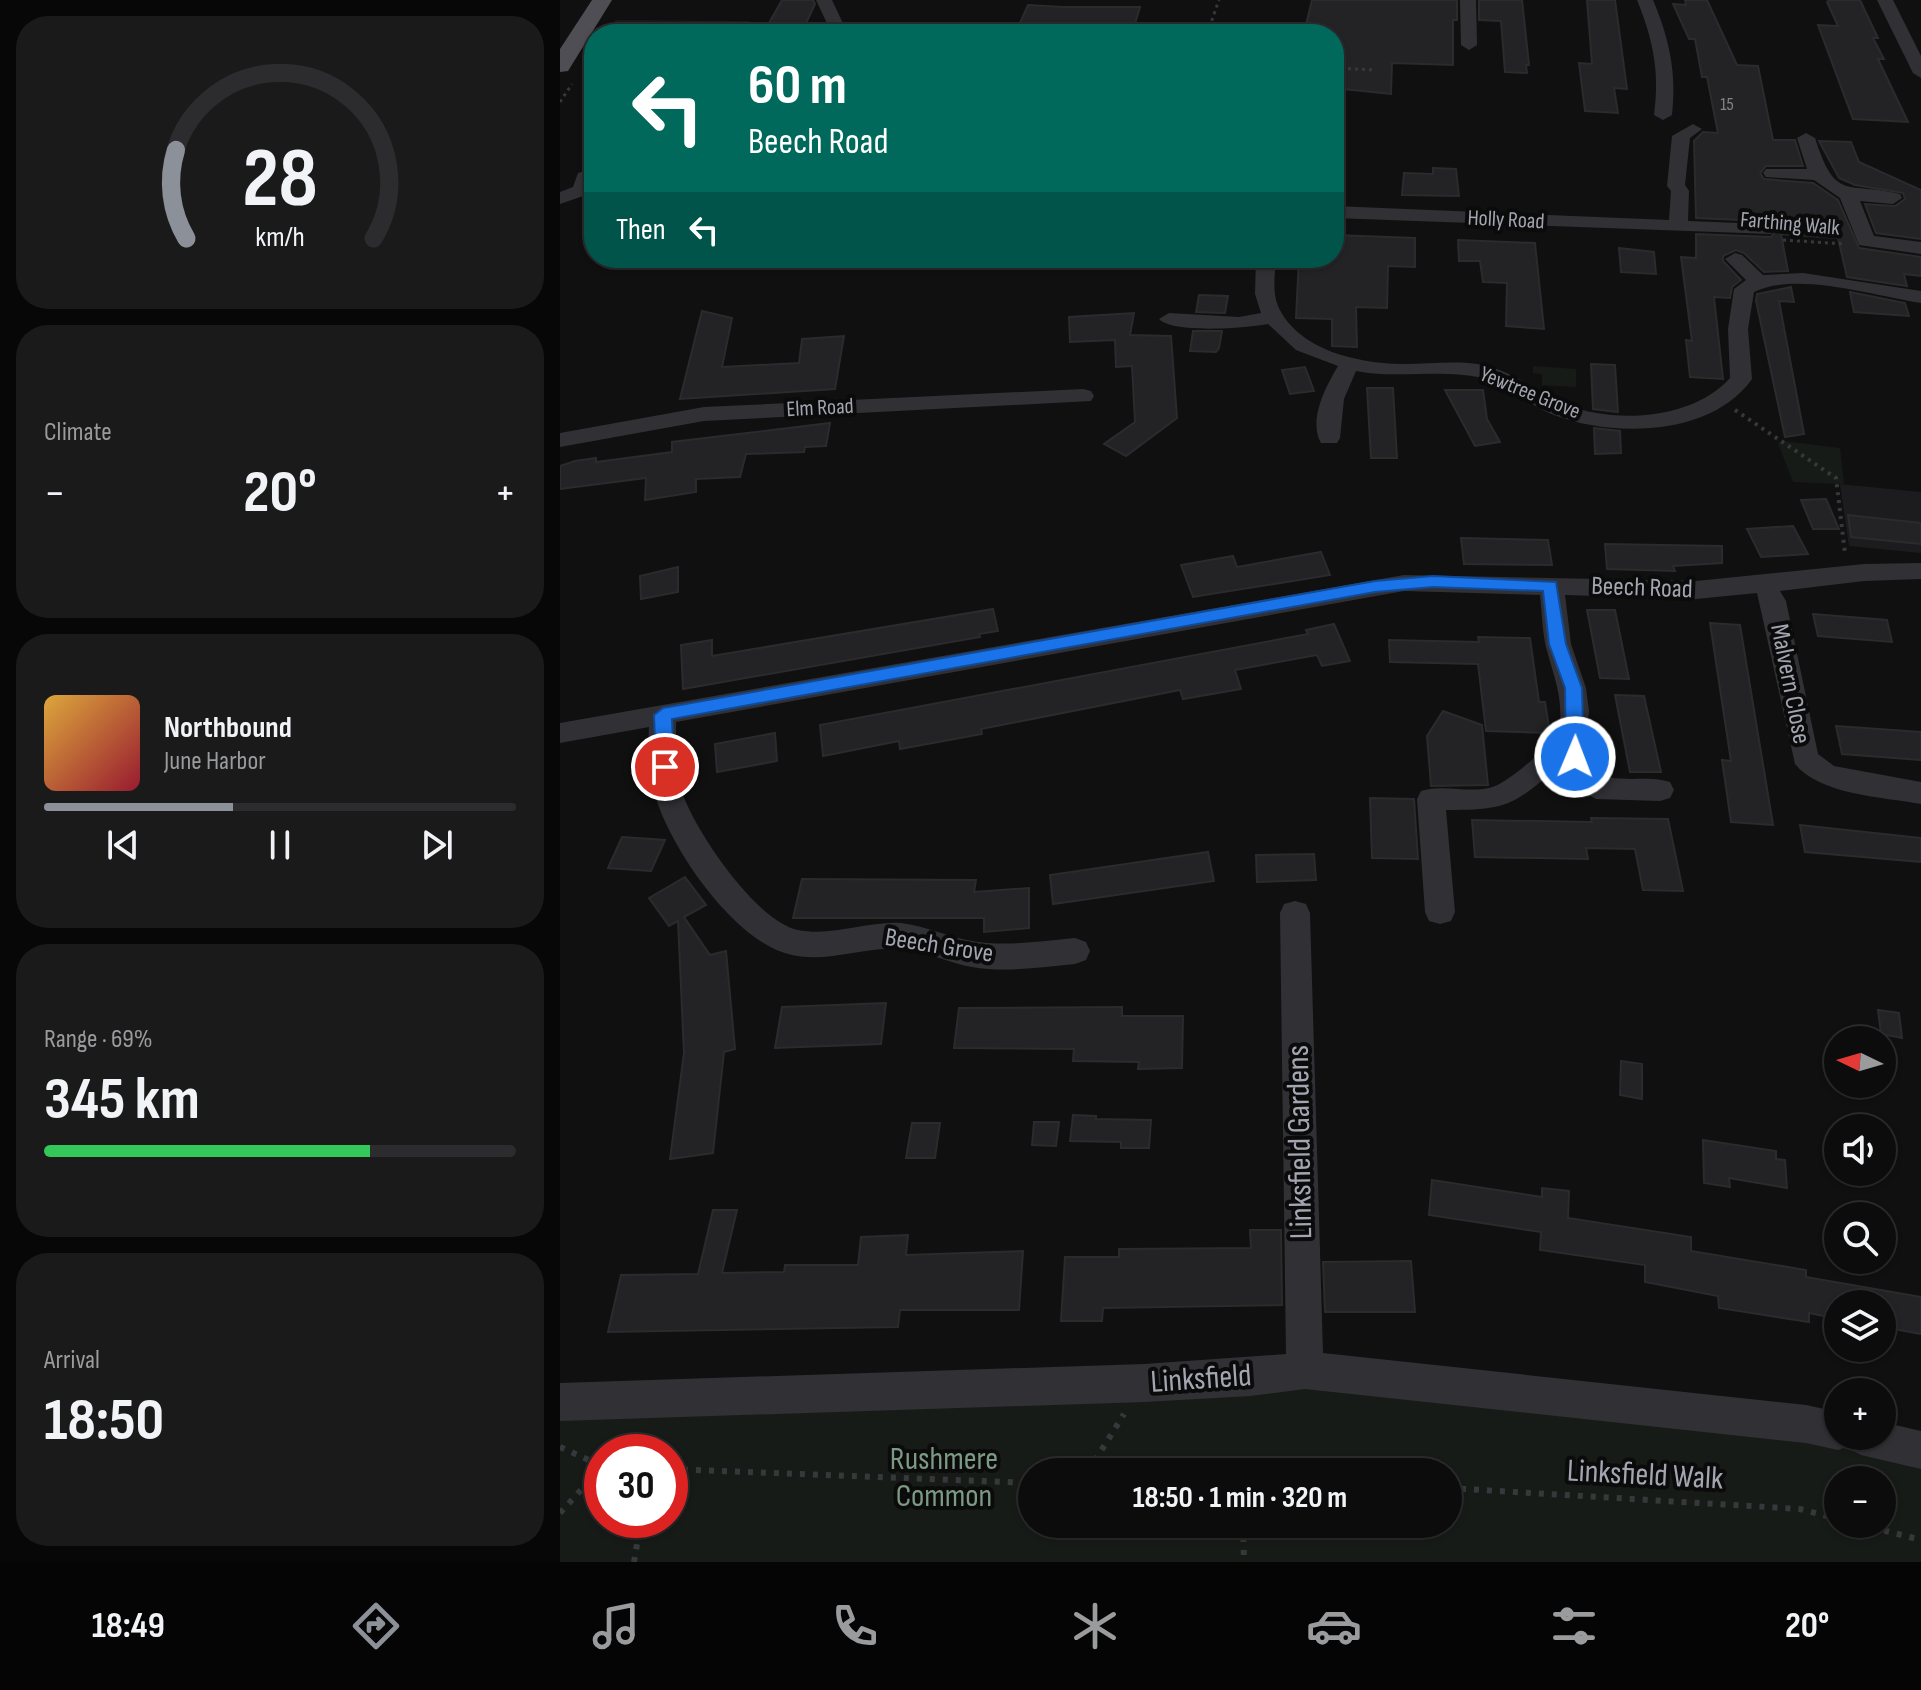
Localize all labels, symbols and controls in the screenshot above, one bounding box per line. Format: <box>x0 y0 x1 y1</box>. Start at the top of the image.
text: 60 m <box>748 53 847 120</box>
icon: left <box>616 56 720 160</box>
house number: 15 <box>1720 94 1734 115</box>
text: Beech Road <box>748 121 888 164</box>
text: 28 <box>242 129 318 229</box>
street label: Holly Road <box>1467 204 1545 236</box>
street label: Farthing Walk <box>1739 206 1841 242</box>
icon: left <box>682 208 726 252</box>
text: Then <box>616 212 666 248</box>
text: km/h <box>255 220 305 255</box>
street label: Yewtree Grove <box>1476 361 1584 425</box>
street label: Elm Road <box>786 393 854 423</box>
text: Climate <box>44 417 112 448</box>
text: 20° <box>243 457 317 529</box>
text: − <box>44 467 66 520</box>
text: + <box>494 467 516 520</box>
street label: Beech Road <box>1591 571 1693 605</box>
street label: Malvern Close <box>1763 621 1817 747</box>
text: Northbound <box>164 710 292 746</box>
position arrow <box>1533 715 1617 799</box>
pin <box>631 733 699 801</box>
icon: arrive <box>643 745 687 789</box>
text: June Harbor <box>164 746 266 777</box>
icon: previous <box>101 823 145 867</box>
icon: pause <box>258 823 302 867</box>
icon: next <box>415 823 459 867</box>
street label: Beech Grove <box>883 922 995 970</box>
text: Range · 69% <box>44 1024 153 1055</box>
north arrow <box>1824 1026 1896 1098</box>
map controls <box>1824 1026 1896 1538</box>
street label: Linksfield Gardens <box>1279 1045 1321 1239</box>
text: 345 km <box>44 1064 200 1136</box>
button: sound <box>1824 1114 1896 1186</box>
button: search <box>1824 1202 1896 1274</box>
button: layers <box>1824 1290 1896 1362</box>
text: Arrival <box>44 1345 100 1376</box>
street label: Linksfield <box>1149 1356 1253 1402</box>
button: + <box>1824 1378 1896 1450</box>
text: 18:50 <box>44 1385 164 1457</box>
speed limit sign: 30 <box>584 1434 688 1538</box>
park label: Rushmere Common <box>890 1440 998 1516</box>
street label: Linksfield Walk <box>1566 1451 1724 1499</box>
button: − <box>1824 1466 1896 1538</box>
text: 18:50 · 1 min · 320 m <box>1133 1480 1347 1516</box>
icon: directions <box>348 1598 404 1654</box>
icon: music <box>588 1598 644 1654</box>
icon: phone <box>827 1598 883 1654</box>
icon: climate <box>1067 1598 1123 1654</box>
icon: car <box>1306 1598 1362 1654</box>
icon: filters <box>1546 1598 1602 1654</box>
text: 18:49 <box>92 1605 165 1648</box>
text: 20° <box>1785 1605 1829 1648</box>

